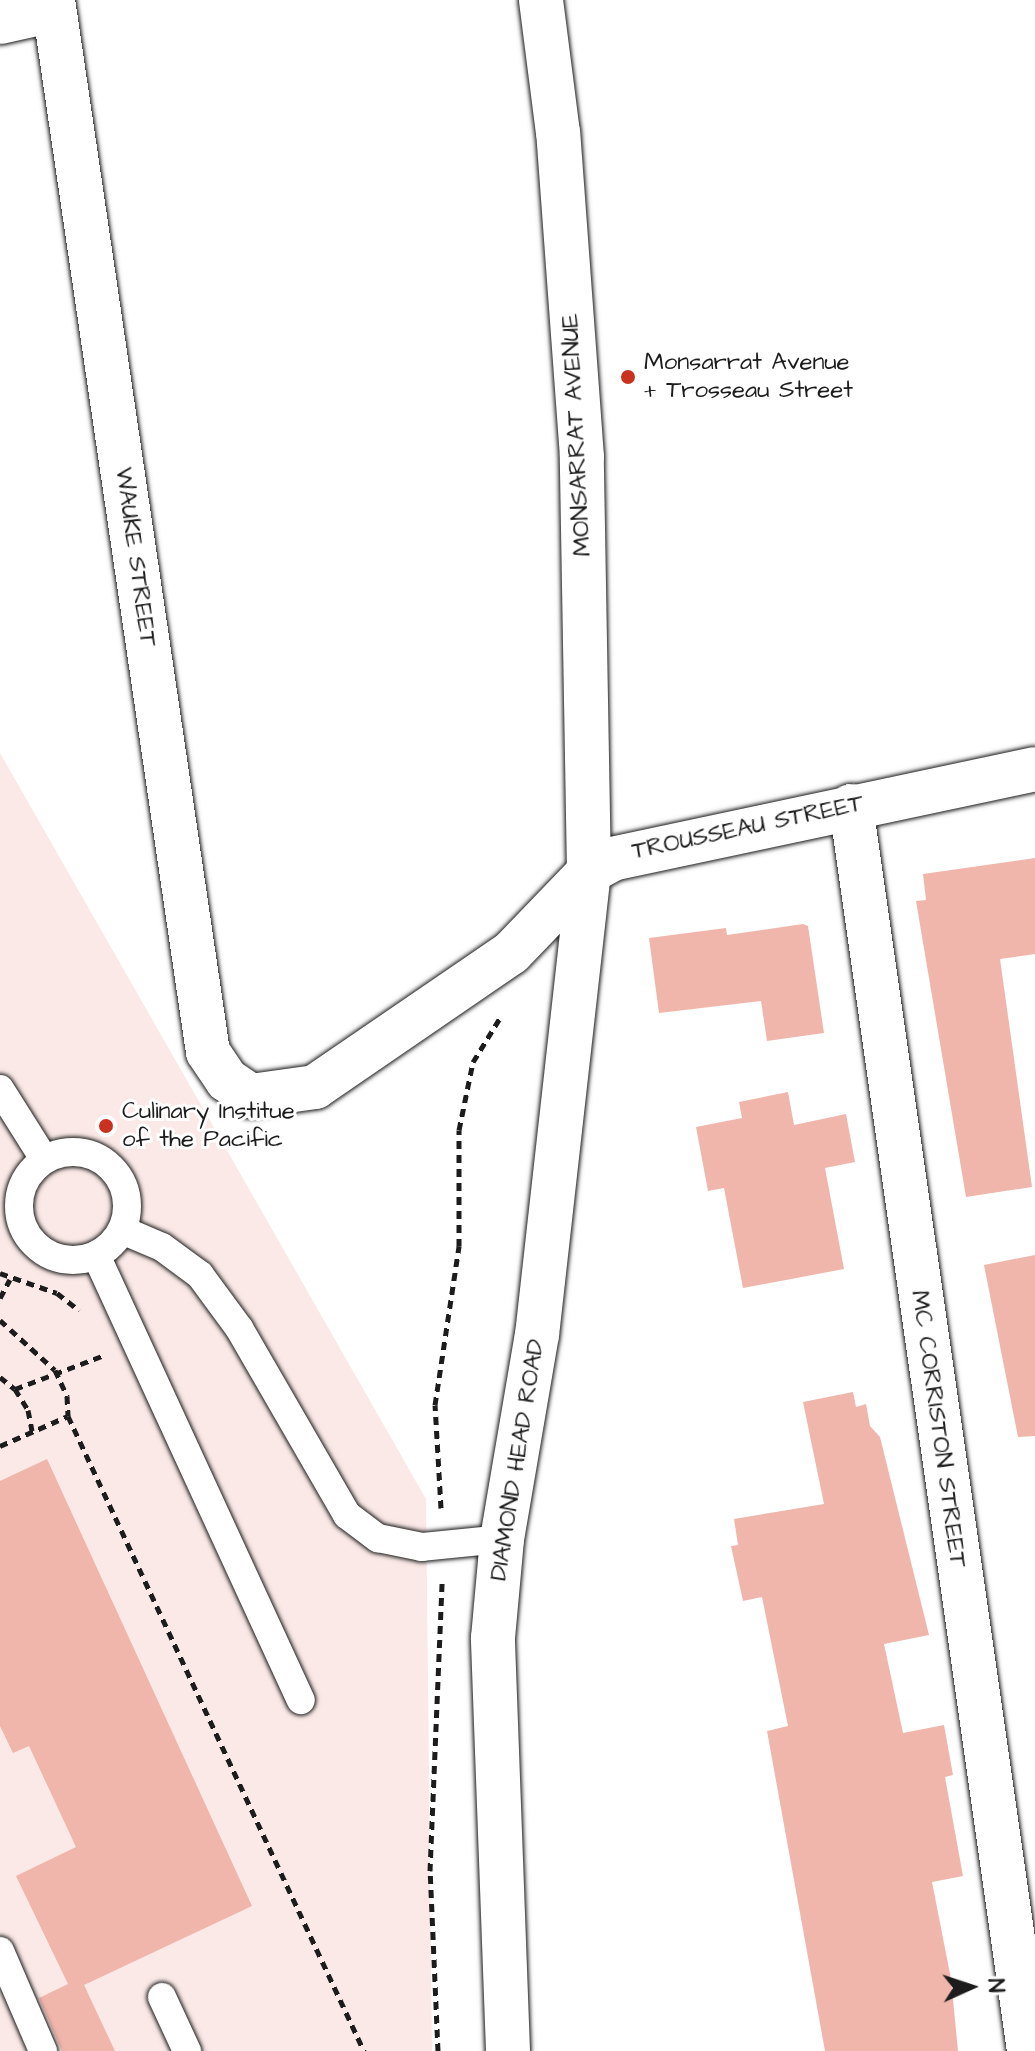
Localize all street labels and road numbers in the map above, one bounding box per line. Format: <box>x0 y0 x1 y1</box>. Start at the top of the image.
street label: MONSARRAT AVENUE <box>556 313 598 557</box>
street label: WAUKE STREET <box>108 466 162 648</box>
street label: TROUSSEAU STREET <box>630 789 866 867</box>
street label: MC CORRISTON STREET <box>904 1289 972 1569</box>
street label: DIAMOND HEAD ROAD <box>485 1337 551 1583</box>

